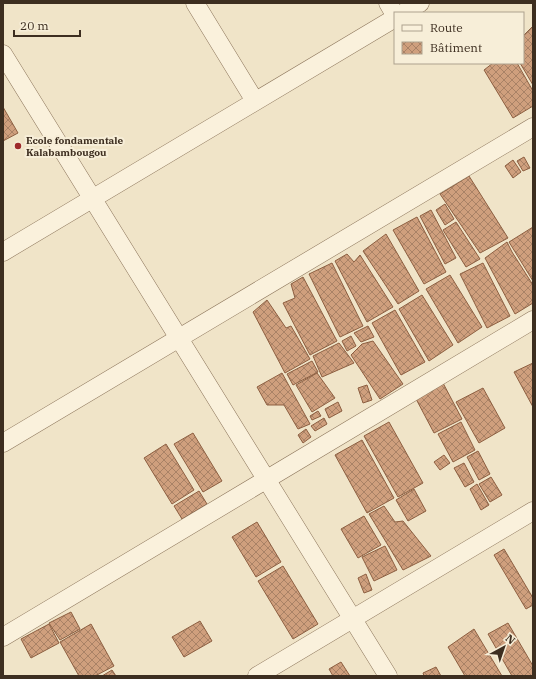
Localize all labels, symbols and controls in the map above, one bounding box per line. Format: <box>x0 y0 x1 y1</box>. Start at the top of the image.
scale bar <box>14 12 80 38</box>
legend <box>394 12 524 64</box>
text: 20 m <box>20 18 49 33</box>
text: Route <box>430 20 463 35</box>
text: Bâtiment <box>430 40 482 55</box>
place label: Ecole fondamentale Kalabambougou <box>26 134 124 159</box>
marker: Ecole fondamentale Kalabambougou <box>13 141 23 151</box>
north arrow <box>484 627 524 667</box>
text: N <box>503 631 518 648</box>

